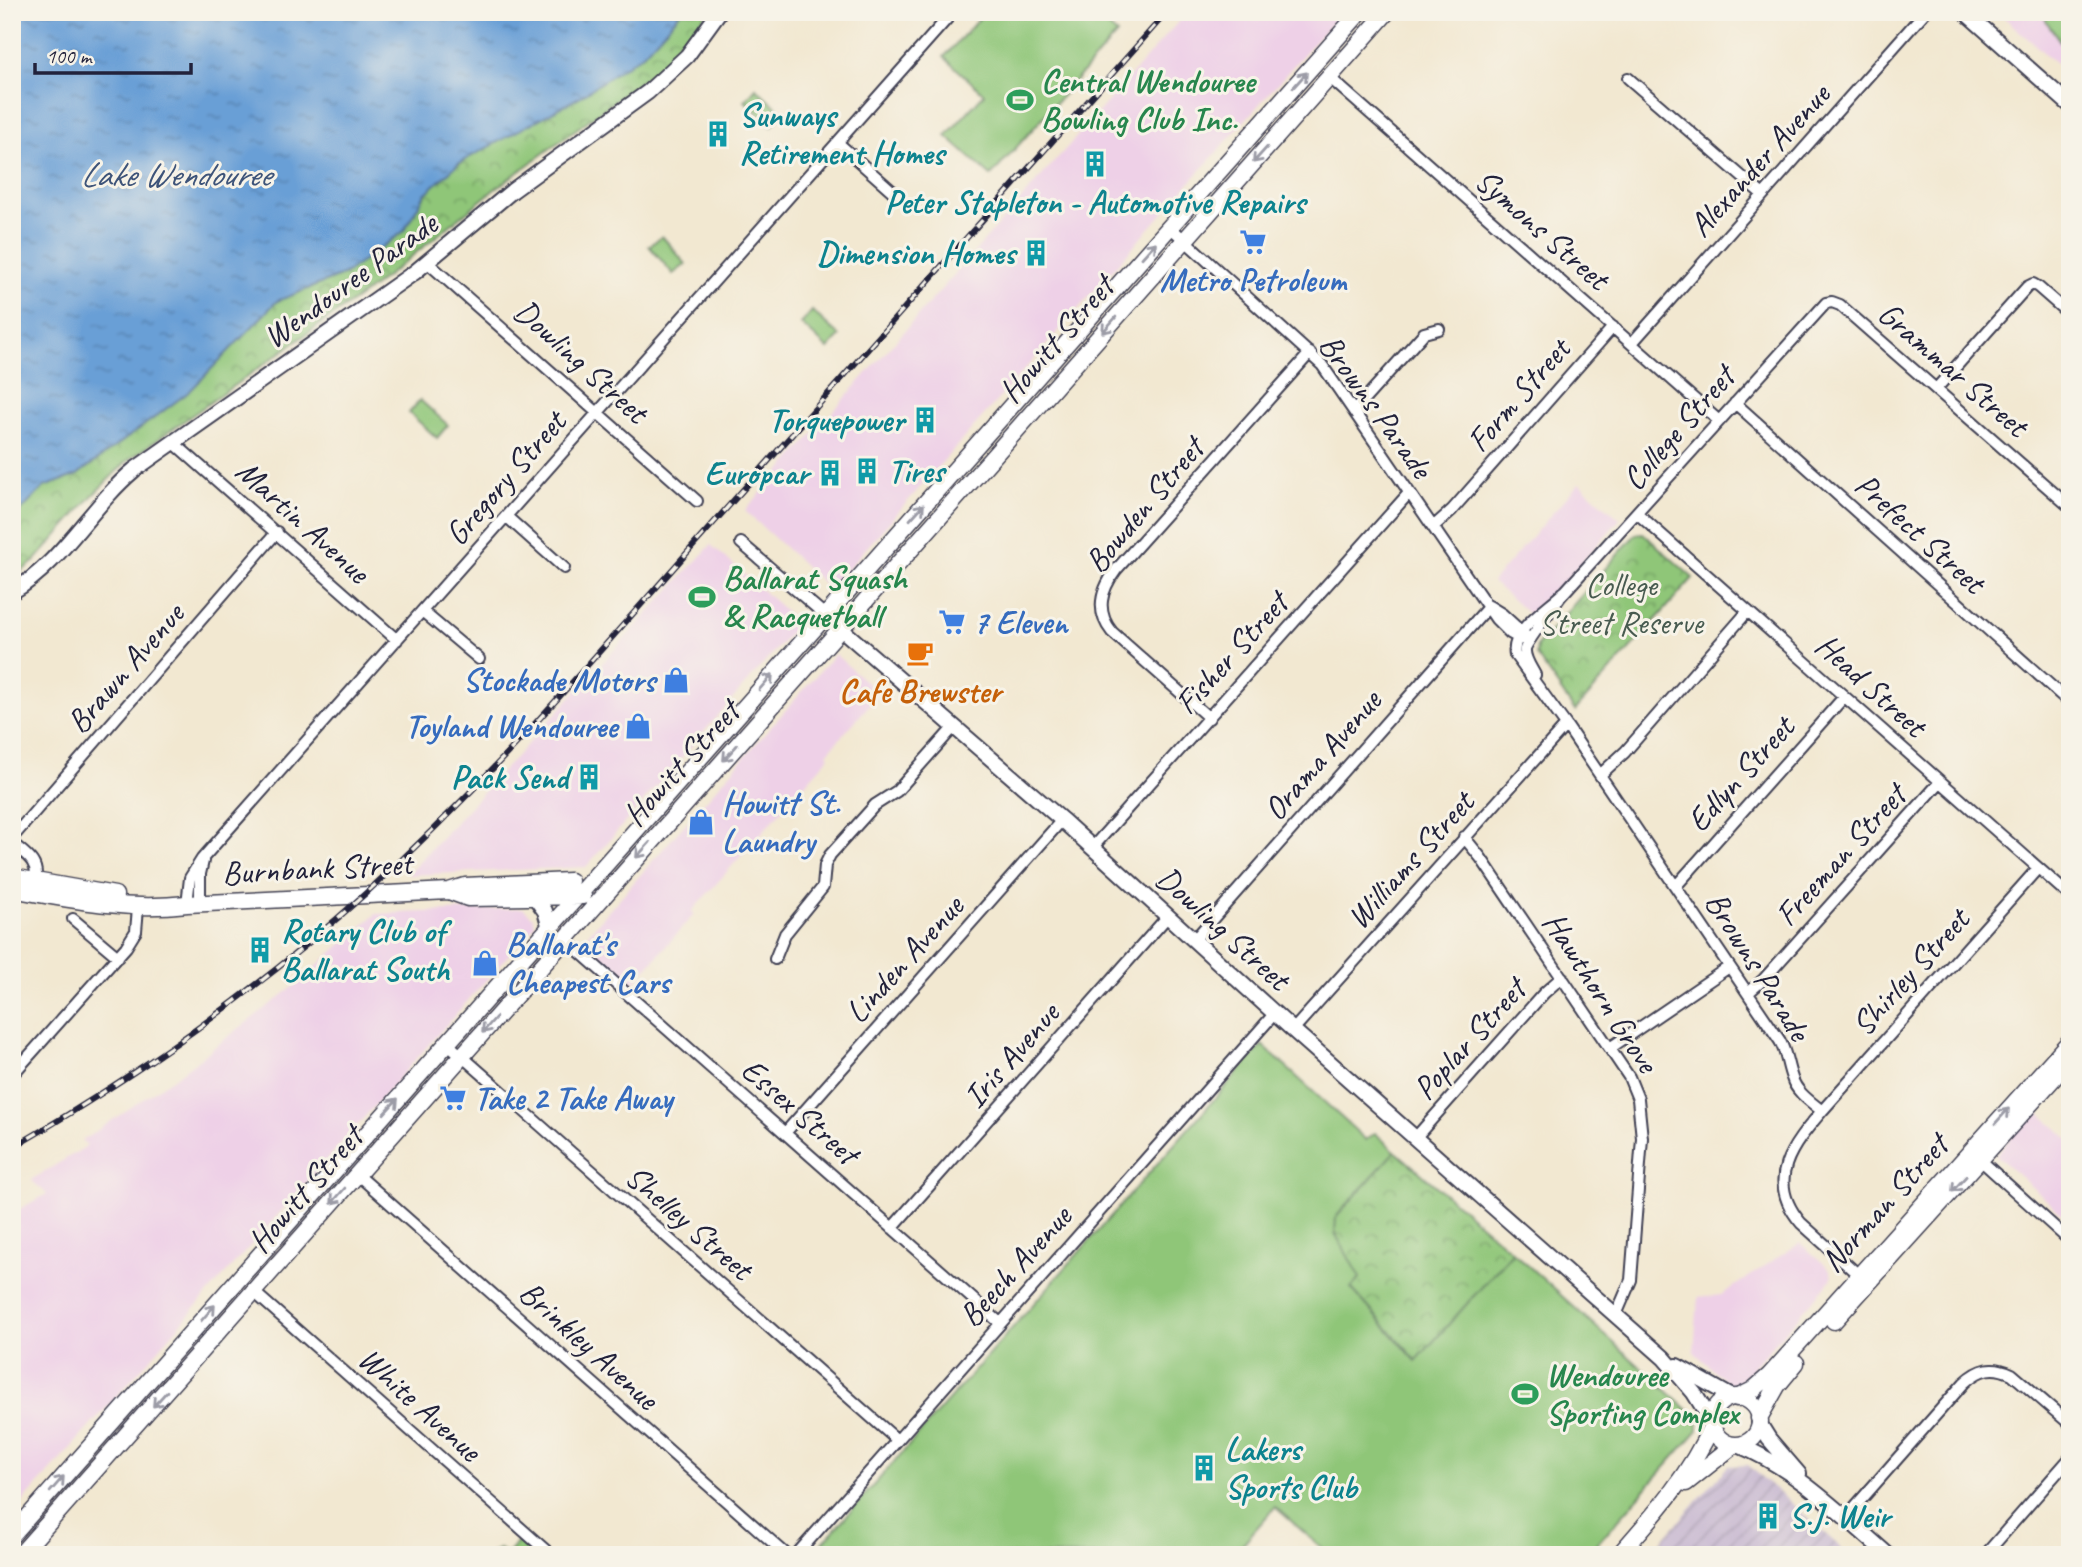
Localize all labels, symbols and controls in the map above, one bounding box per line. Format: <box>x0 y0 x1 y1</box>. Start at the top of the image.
scale bar <box>35 32 191 76</box>
text: 100 m <box>46 43 93 69</box>
place label: Central Wendouree Bowling Club Inc. <box>1041 60 1257 140</box>
one-way arrow <box>1292 71 1308 89</box>
street label: Alexander Avenue <box>1679 73 1840 245</box>
sports icon: Central Wendouree Bowling Club Inc. <box>1005 85 1035 115</box>
place label: Sunways Retirement Homes <box>739 94 947 174</box>
building icon: Sunways Retirement Homes <box>703 119 733 149</box>
one-way arrow <box>1252 145 1268 163</box>
building icon: Peter Stapleton - Automotive Repairs <box>1080 149 1110 179</box>
water label: Lake Wendouree <box>80 152 275 197</box>
street label: Symons Street <box>1466 159 1620 301</box>
place label: Peter Stapleton - Automotive Repairs <box>885 181 1308 223</box>
street label: Wendouree Parade <box>255 201 447 357</box>
supermarket icon: Metro Petroleum <box>1238 227 1268 257</box>
place label: Dimension Homes <box>817 232 1018 274</box>
building icon: Dimension Homes <box>1021 238 1051 268</box>
one-way arrow <box>1141 241 1157 259</box>
place label: Metro Petroleum <box>1160 259 1348 301</box>
street label: Howitt Street <box>989 264 1125 411</box>
street label: Dowling Street <box>506 290 659 434</box>
street label: Grammar Street <box>1869 292 2039 448</box>
one-way arrow <box>1101 316 1117 334</box>
street label: Browns Parade <box>1310 326 1444 488</box>
street label: Form Street <box>1457 327 1581 461</box>
street label: College Street <box>1612 354 1746 499</box>
place label: Torquepower <box>768 399 907 441</box>
street label: Gregory Street <box>435 400 577 554</box>
building icon: Torquepower <box>910 405 940 435</box>
street label: Bowden Street <box>1075 426 1215 581</box>
street label: Martin Avenue <box>227 450 380 594</box>
place label: Tires <box>888 450 947 492</box>
place label: Europcar <box>705 452 813 494</box>
building icon: Tires <box>852 456 882 486</box>
building icon: Europcar <box>815 458 845 488</box>
street label: Prefect Street <box>1846 464 1996 604</box>
one-way arrow <box>909 503 925 521</box>
place label: Ballarat Squash & Racquetball <box>723 557 908 637</box>
park label: College Street Reserve <box>1539 564 1705 644</box>
street label: Fisher Street <box>1165 580 1300 723</box>
sports icon: Ballarat Squash & Racquetball <box>687 582 717 612</box>
street label: Brawn Avenue <box>57 592 195 742</box>
place label: 7 Eleven <box>973 601 1069 643</box>
supermarket icon: 7 Eleven <box>937 607 967 637</box>
street label: Head Street <box>1807 624 1937 748</box>
cafe icon: Cafe Brewster <box>905 638 935 668</box>
place label: Stockade Motors <box>463 659 658 701</box>
shop icon: Stockade Motors <box>661 665 691 695</box>
place label: Cafe Brewster <box>839 670 1004 712</box>
one-way arrow <box>758 674 774 692</box>
street label: Orama Avenue <box>1254 679 1392 829</box>
street label: Howitt Street <box>614 688 751 835</box>
place label: Toyland Wendouree <box>405 705 620 747</box>
street label: Edlyn Street <box>1677 705 1805 841</box>
shop icon: Toyland Wendouree <box>623 711 653 741</box>
one-way arrow <box>722 744 738 762</box>
place label: Pack Send <box>451 756 574 798</box>
building icon: Pack Send <box>574 762 604 792</box>
street label: Freeman Street <box>1765 772 1917 935</box>
street label: Williams Street <box>1337 780 1485 937</box>
place label: Howitt St. Laundry <box>722 782 841 862</box>
shop icon: Howitt St. Laundry <box>686 807 716 837</box>
one-way arrow <box>635 841 651 859</box>
street label: Burnbank Street <box>221 842 416 894</box>
street label: Dowling Street <box>1148 857 1301 1001</box>
street label: Browns Parade <box>1696 884 1821 1050</box>
street label: Linden Avenue <box>836 885 974 1032</box>
street label: Shirley Street <box>1842 897 1980 1044</box>
street label: Hawthorn Grove <box>1533 904 1670 1082</box>
place label: Rotary Club of Ballarat South <box>281 910 453 990</box>
place label: Ballarat's Cheapest Cars <box>506 923 673 1003</box>
building icon: Rotary Club of Ballarat South <box>245 935 275 965</box>
shop icon: Ballarat's Cheapest Cars <box>470 948 500 978</box>
street label: Poplar Street <box>1404 967 1537 1108</box>
street label: Iris Avenue <box>954 992 1070 1116</box>
one-way arrow <box>481 1016 497 1034</box>
street label: Essex Street <box>733 1049 870 1176</box>
place label: Take 2 Take Away <box>474 1077 676 1119</box>
supermarket icon: Take 2 Take Away <box>438 1083 468 1113</box>
one-way arrow <box>383 1097 399 1115</box>
one-way arrow <box>1994 1107 2010 1125</box>
street label: Howitt Street <box>238 1114 374 1261</box>
street label: Norman Street <box>1811 1122 1960 1281</box>
street label: Shelley Street <box>617 1155 764 1291</box>
one-way arrow <box>1951 1175 1967 1193</box>
one-way arrow <box>330 1187 347 1204</box>
street label: Beech Avenue <box>950 1195 1082 1335</box>
street label: Brinkley Avenue <box>510 1271 669 1420</box>
one-way arrow <box>200 1304 216 1322</box>
street label: White Avenue <box>350 1338 492 1472</box>
place label: Wendouree Sporting Complex <box>1546 1354 1741 1434</box>
sports icon: Wendouree Sporting Complex <box>1510 1379 1540 1409</box>
one-way arrow <box>152 1389 168 1407</box>
place label: Lakers Sports Club <box>1225 1428 1359 1508</box>
building icon: Lakers Sports Club <box>1189 1453 1219 1483</box>
one-way arrow <box>49 1475 65 1493</box>
place label: S.J. Weir <box>1789 1495 1894 1537</box>
building icon: S.J. Weir <box>1753 1501 1783 1531</box>

